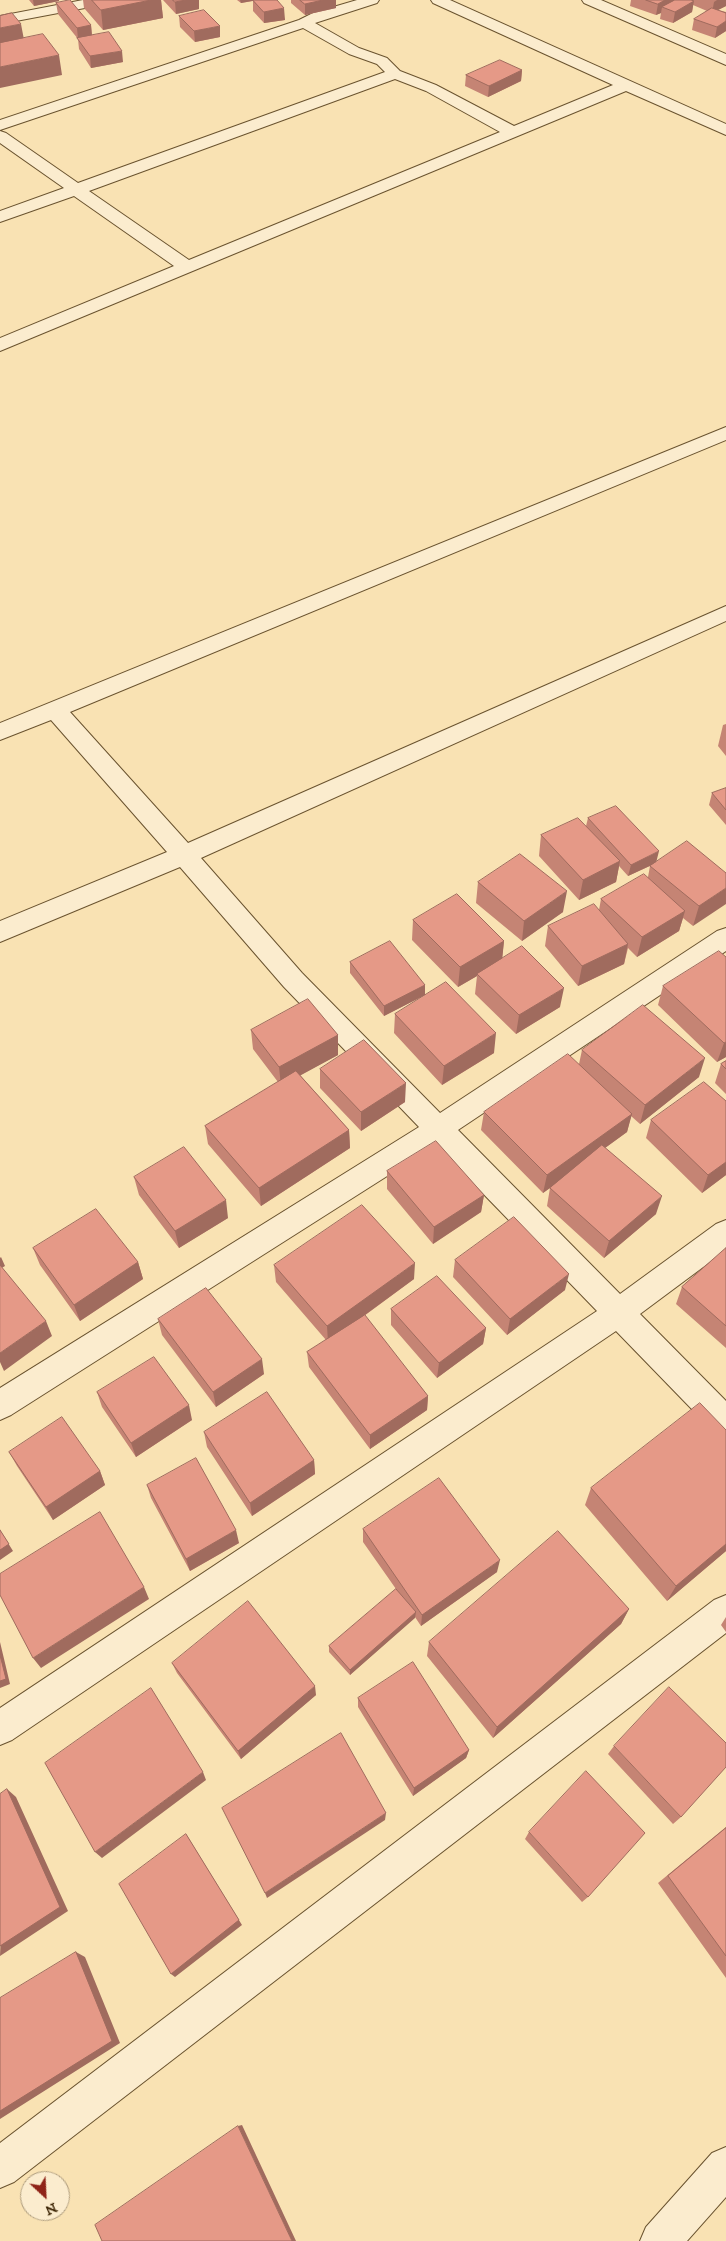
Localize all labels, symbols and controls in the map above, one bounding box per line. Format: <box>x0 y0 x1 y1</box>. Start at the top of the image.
north arrow <box>20 2171 70 2221</box>
text: N <box>42 2198 60 2219</box>

